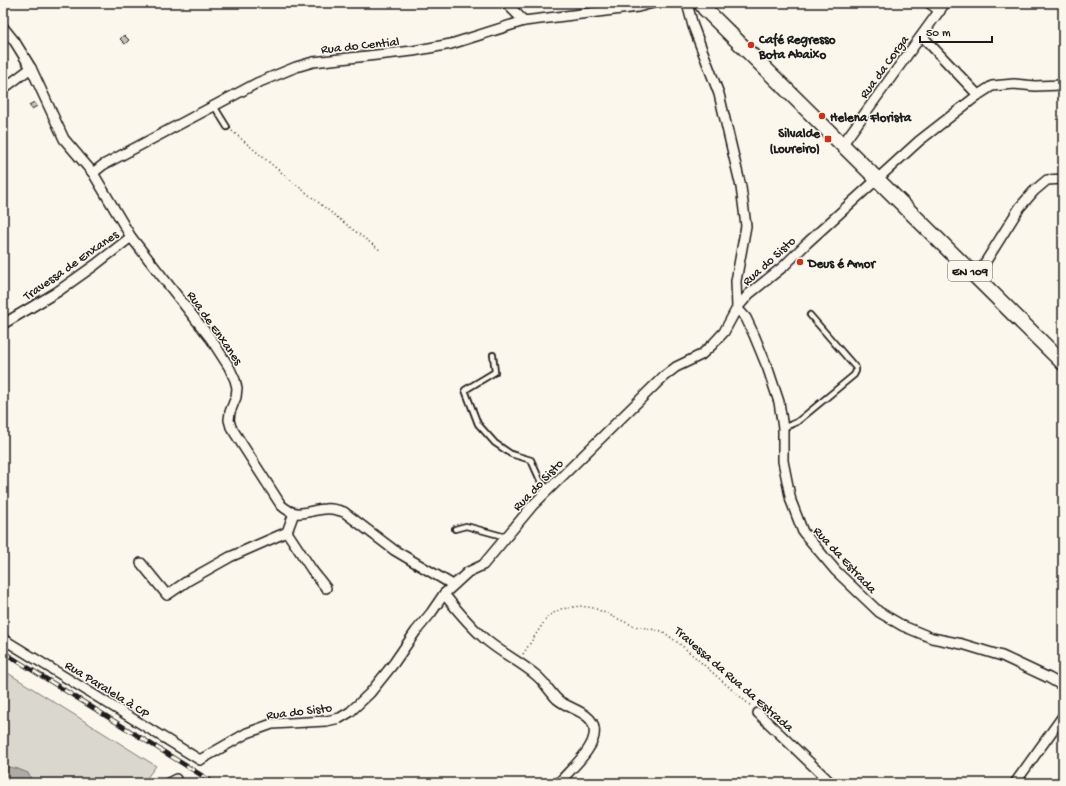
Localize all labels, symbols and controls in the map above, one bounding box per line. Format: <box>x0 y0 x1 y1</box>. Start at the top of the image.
scale bar <box>920 18 992 44</box>
text: 50 m <box>926 27 951 41</box>
place label: Café Regresso Bota Abaixo <box>758 32 836 63</box>
street label: Rua da Corga <box>857 32 913 102</box>
street label: Rua do Cential <box>320 35 400 58</box>
marker: Café Regresso Bota Abaixo <box>746 40 756 50</box>
marker: Helena Florista <box>817 111 827 121</box>
place label: Helena Florista <box>830 111 912 126</box>
place label: Silvalde (Loureiro) <box>770 127 821 157</box>
marker: Silvalde (Loureiro) <box>823 134 833 144</box>
street label: Travessa de Enxanes <box>20 227 123 305</box>
street label: Rua do Sisto <box>740 234 800 290</box>
marker: Deus é Amor <box>795 257 805 267</box>
place label: Deus é Amor <box>807 257 877 272</box>
road number: EN 109 <box>948 261 992 281</box>
street label: Rua de Enxanes <box>183 289 246 369</box>
street label: Rua do Sisto <box>510 456 567 515</box>
street label: Rua da Estrada <box>809 524 880 598</box>
street label: Travessa da Rua da Estrada <box>670 623 797 736</box>
street label: Rua Paralela à CP <box>62 658 152 723</box>
street label: Rua do Sisto <box>265 701 333 724</box>

